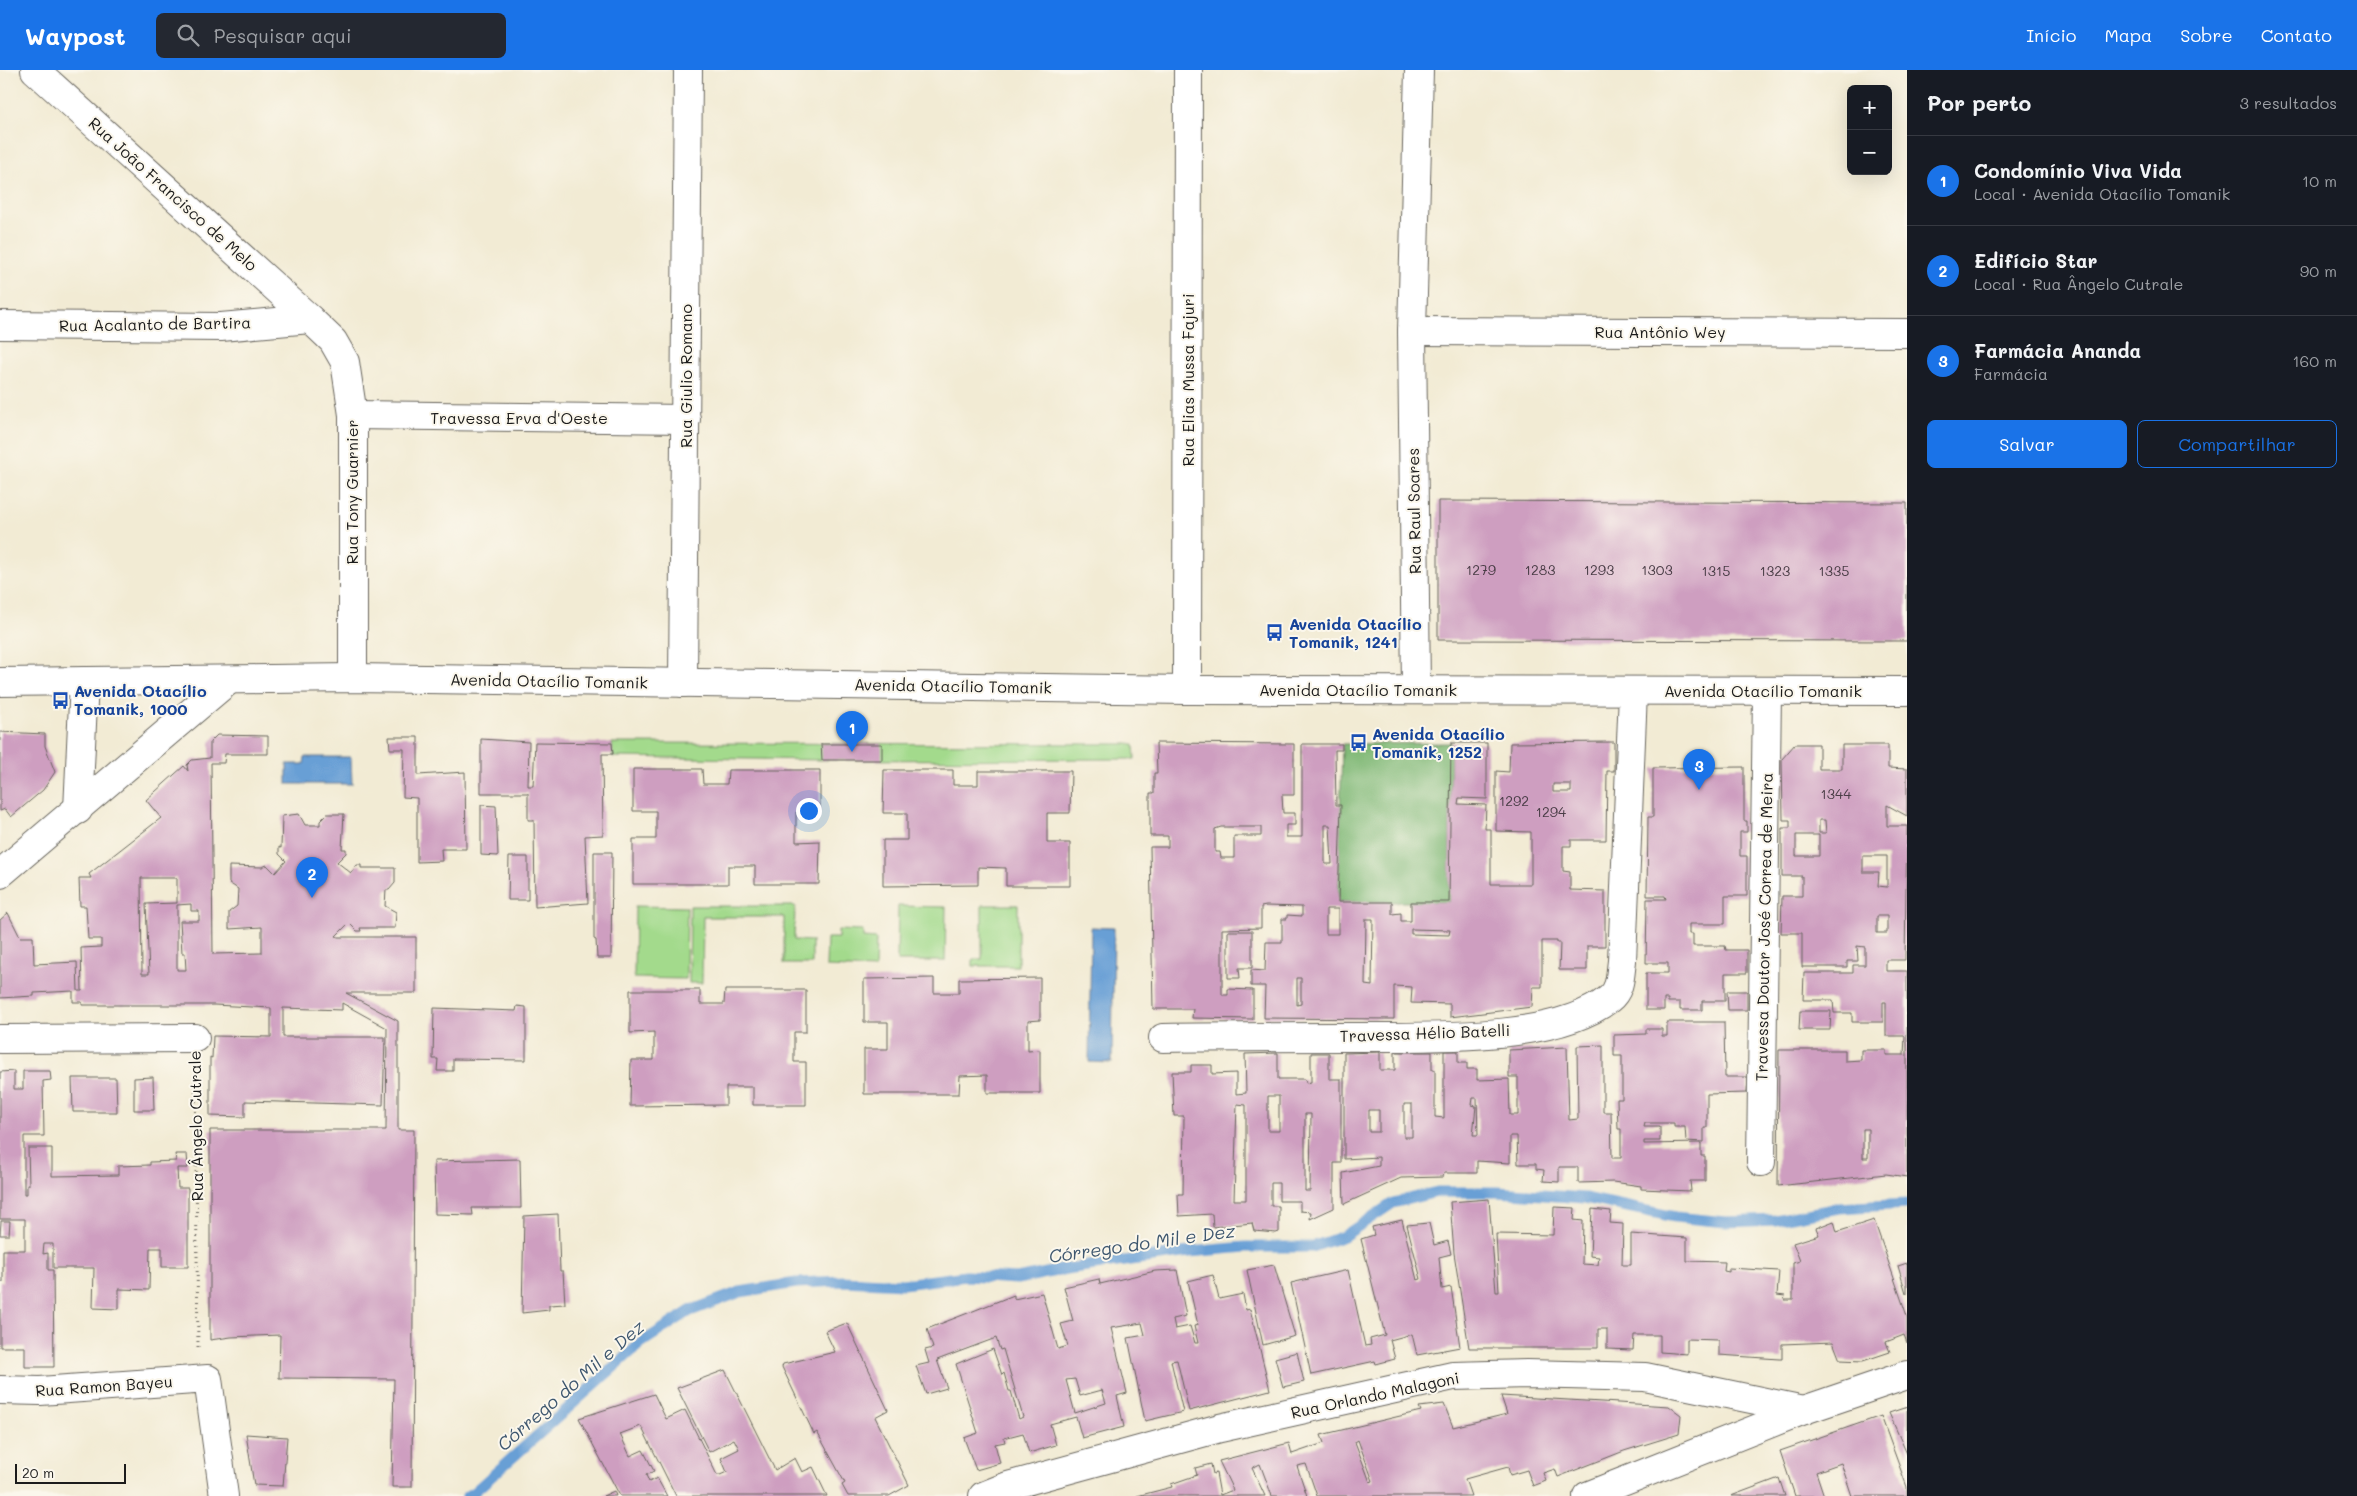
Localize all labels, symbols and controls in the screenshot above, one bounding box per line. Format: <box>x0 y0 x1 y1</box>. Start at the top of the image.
search box <box>156 13 506 58</box>
text: Waypost <box>25 20 126 51</box>
icon: search <box>174 21 202 49</box>
text: Pesquisar aqui <box>214 23 352 48</box>
text: Início <box>2026 23 2076 47</box>
text: Mapa <box>2104 23 2152 47</box>
text: Sobre <box>2180 23 2233 47</box>
text: Contato <box>2261 23 2332 47</box>
map controls <box>1847 85 1892 175</box>
button: + <box>1847 85 1892 130</box>
text: Por perto <box>1927 89 2031 116</box>
text: 3 resultados <box>2240 92 2337 113</box>
street label: Rua João Francisco de Melo <box>84 112 262 275</box>
button: − <box>1847 130 1892 175</box>
text: Condomínio Viva Vida <box>1974 158 2182 183</box>
text: 1 <box>1939 170 1947 191</box>
text: 10 m <box>2302 170 2337 191</box>
text: Local · Avenida Otacílio Tomanik <box>1974 183 2230 204</box>
text: Edifício Star <box>1974 248 2097 273</box>
text: 2 <box>1939 260 1947 281</box>
text: 90 m <box>2300 260 2337 281</box>
text: Local · Rua Ângelo Cutrale <box>1974 273 2184 294</box>
street label: Rua Elias Mussa Fajuri <box>1177 293 1198 467</box>
street label: Rua Giulio Romano <box>675 304 696 448</box>
street label: Rua Acalanto de Bartira <box>59 311 251 336</box>
street label: Rua Antônio Wey <box>1594 321 1726 342</box>
text: Farmácia Ananda <box>1974 338 2141 363</box>
text: 3 <box>1938 350 1948 371</box>
text: 160 m <box>2292 350 2337 371</box>
text: Farmácia <box>1974 363 2048 384</box>
street label: Travessa Erva d'Oeste <box>430 407 608 428</box>
street label: Rua Tony Guarnier <box>341 419 362 565</box>
button: Salvar <box>1927 420 2127 468</box>
button: Compartilhar <box>2137 420 2337 468</box>
street label: Rua Raul Soares <box>1402 448 1425 574</box>
house number: 1279 <box>1466 560 1496 579</box>
house number: 1283 <box>1525 560 1555 579</box>
house number: 1293 <box>1584 560 1614 579</box>
house number: 1303 <box>1641 560 1673 579</box>
house number: 1315 <box>1702 561 1730 580</box>
house number: 1323 <box>1760 561 1790 580</box>
house number: 1335 <box>1819 561 1849 580</box>
place label: Avenida Otacílio Tomanik, 1241 <box>1289 613 1422 652</box>
bus stop icon: Avenida Otacílio Tomanik, 1241 <box>1265 623 1285 643</box>
street label: Avenida Otacílio Tomanik <box>450 668 648 693</box>
street label: Avenida Otacílio Tomanik <box>854 673 1052 698</box>
street label: Avenida Otacílio Tomanik <box>1259 679 1457 700</box>
place label: Avenida Otacílio Tomanik, 1000 <box>74 680 207 719</box>
street label: Avenida Otacílio Tomanik <box>1664 680 1862 701</box>
bus stop icon: Avenida Otacílio Tomanik, 1000 <box>50 690 70 710</box>
pin: 1 <box>836 711 868 752</box>
place label: Avenida Otacílio Tomanik, 1252 <box>1372 723 1505 762</box>
bus stop icon: Avenida Otacílio Tomanik, 1252 <box>1348 733 1368 753</box>
pin: 3 <box>1683 749 1715 790</box>
street label: Travessa Doutor José Correa de Meira <box>1750 773 1777 1081</box>
house number: 1344 <box>1821 784 1852 803</box>
house number: 1292 <box>1499 791 1529 810</box>
your location <box>796 798 822 824</box>
house number: 1294 <box>1536 802 1567 821</box>
pin: 2 <box>296 857 328 898</box>
street label: Travessa Hélio Batelli <box>1339 1019 1511 1046</box>
street label: Rua Ângelo Cutrale <box>184 1050 207 1202</box>
water label: Córrego do Mil e Dez <box>1047 1218 1238 1268</box>
water label: Córrego do Mil e Dez <box>492 1314 650 1456</box>
street label: Rua Orlando Malagoni <box>1289 1366 1461 1423</box>
street label: Rua Ramon Bayeu <box>35 1370 173 1401</box>
scale bar <box>15 1461 126 1484</box>
text: 20 m <box>22 1463 54 1482</box>

